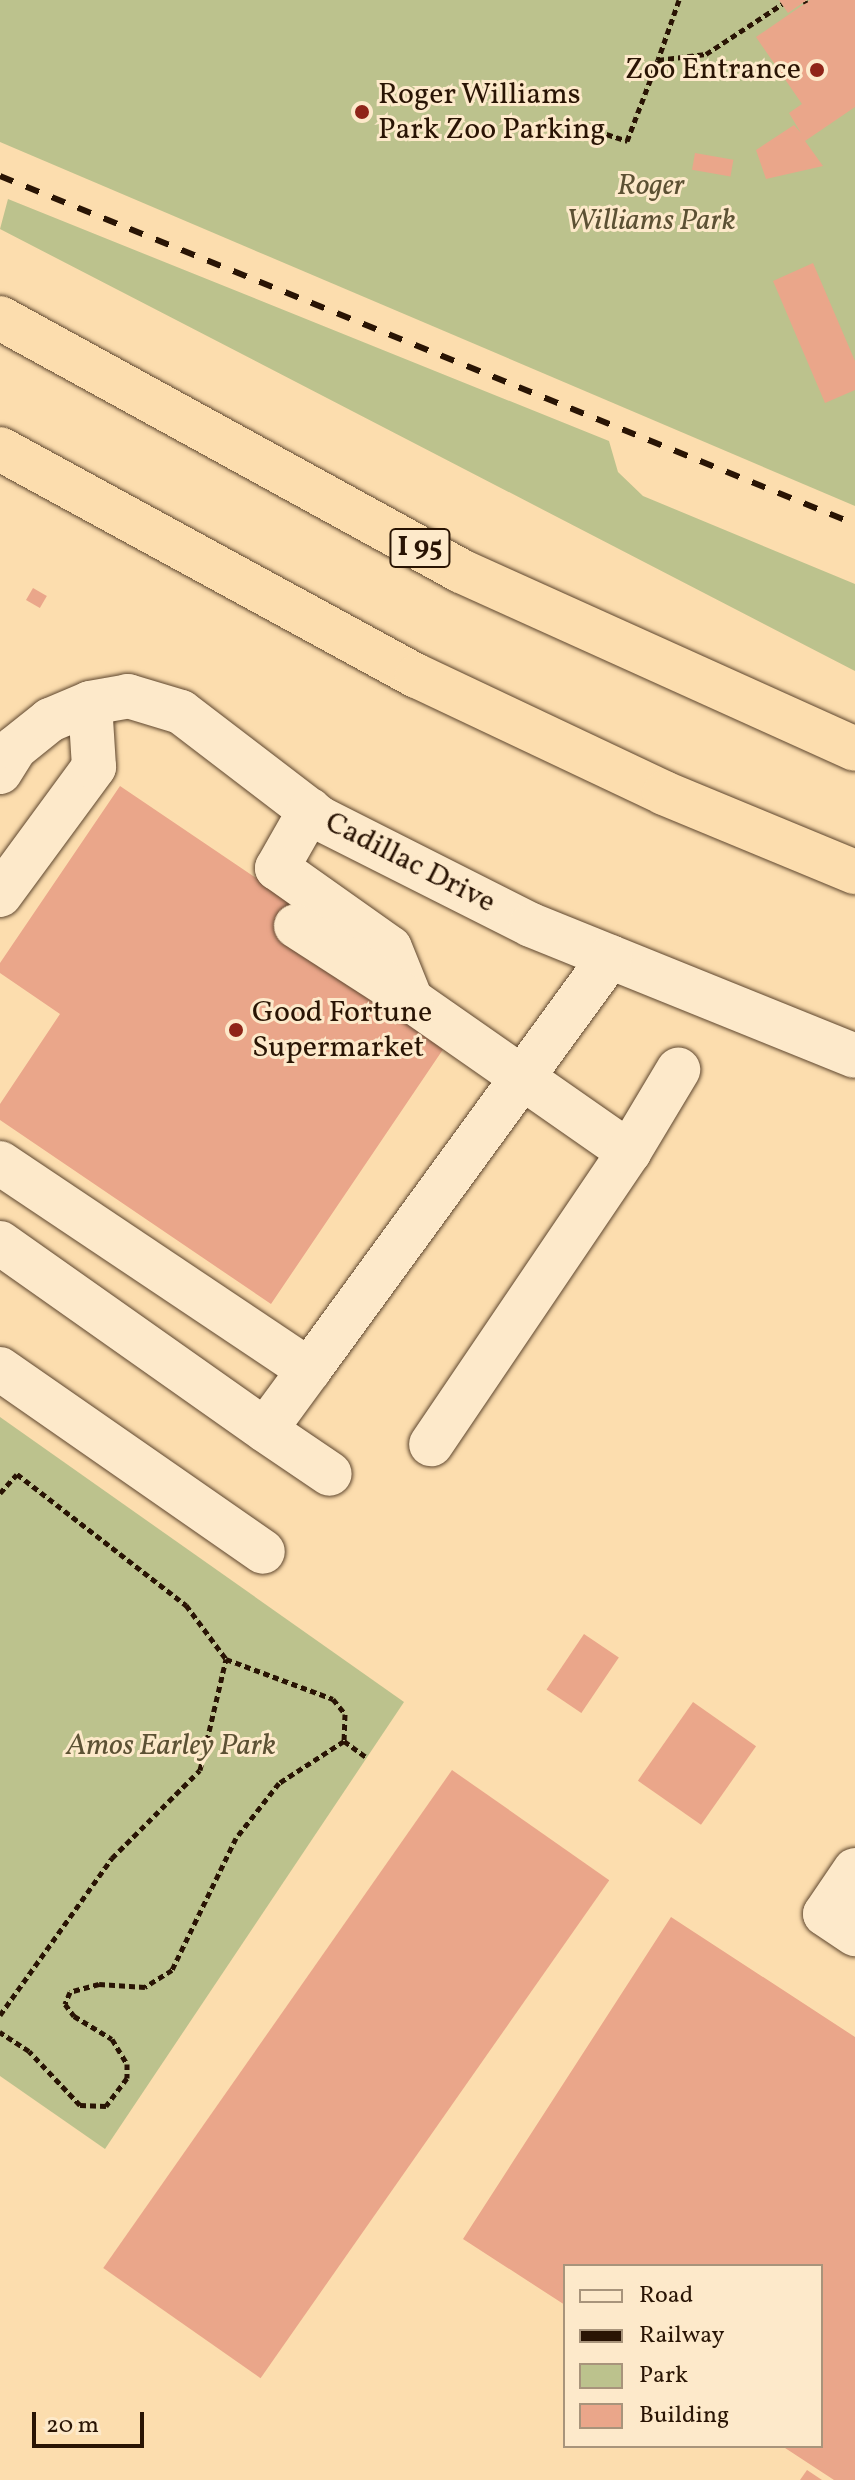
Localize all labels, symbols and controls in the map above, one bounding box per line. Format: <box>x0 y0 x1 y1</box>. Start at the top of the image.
place label: Zoo Entrance <box>625 52 801 88</box>
marker: Zoo Entrance <box>808 61 826 79</box>
place label: Roger Williams Park Zoo Parking <box>378 77 606 148</box>
marker: Roger Williams Park Zoo Parking <box>353 103 371 121</box>
park label: Roger Williams Park <box>566 168 736 238</box>
road number: I 95 <box>388 524 452 572</box>
street label: Cadillac Drive <box>319 805 501 921</box>
place label: Good Fortune Supermarket <box>252 995 432 1066</box>
marker: Good Fortune Supermarket <box>227 1021 245 1039</box>
park label: Amos Earley Park <box>66 1728 276 1764</box>
legend <box>563 2264 823 2448</box>
text: Road <box>639 2279 693 2313</box>
text: Railway <box>639 2319 725 2353</box>
text: Park <box>639 2359 688 2393</box>
scale bar <box>36 2396 148 2446</box>
text: Building <box>639 2399 729 2433</box>
text: 20 m <box>46 2409 99 2443</box>

